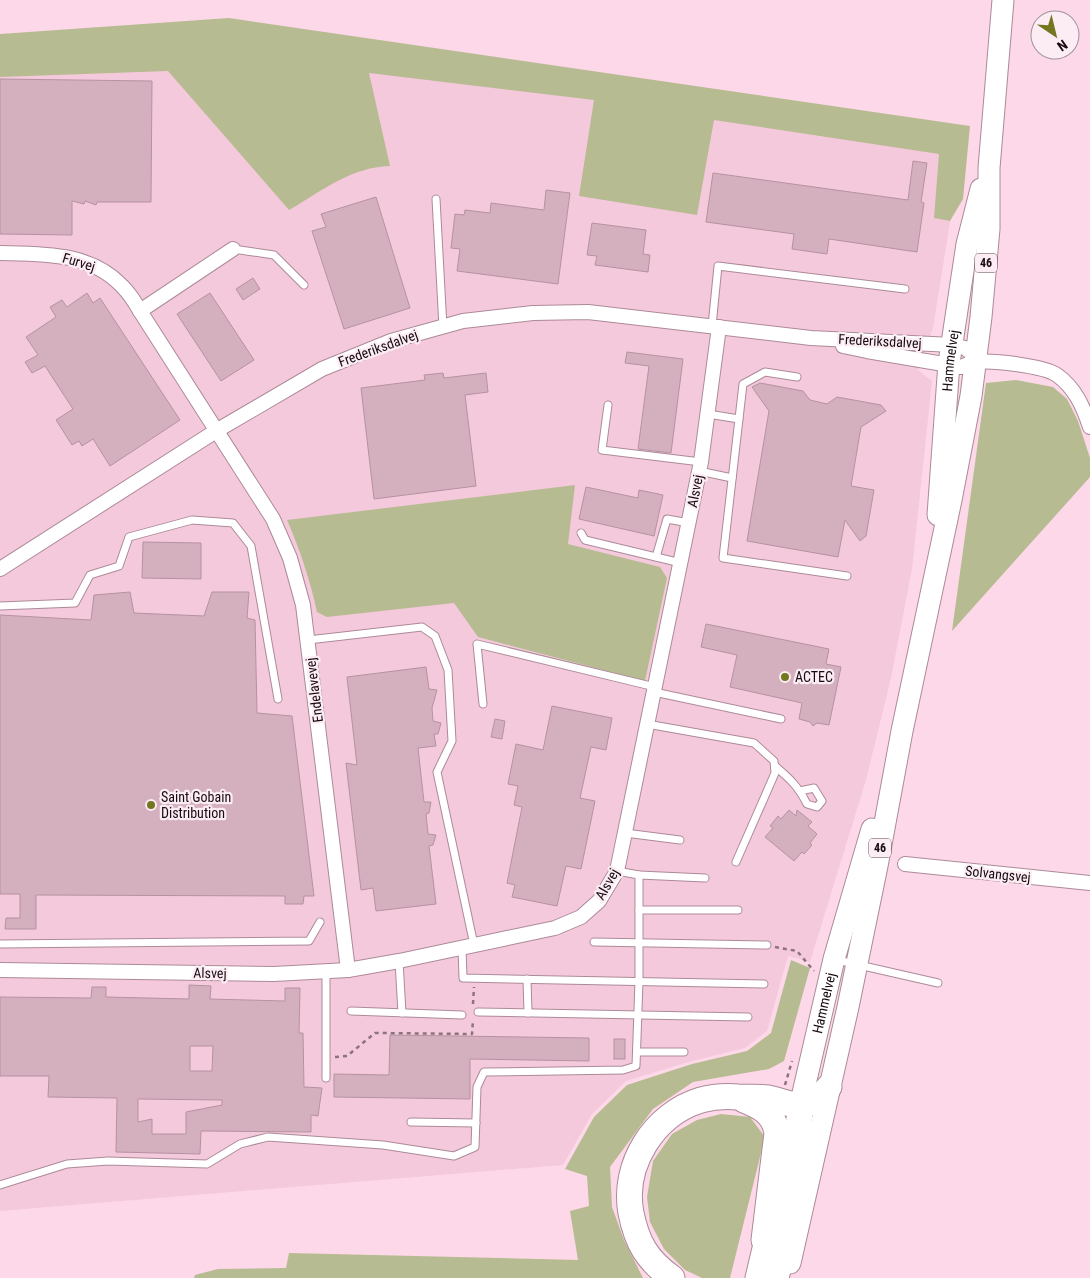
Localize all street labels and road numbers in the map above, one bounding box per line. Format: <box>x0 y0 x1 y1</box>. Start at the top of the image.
street label: Furvej <box>61 249 97 275</box>
road number: 46 <box>975 254 997 272</box>
street label: Frederiksdalvej <box>336 326 420 370</box>
street label: Hammelvej <box>939 329 962 392</box>
street label: Frederiksdalvej <box>838 331 922 351</box>
street label: Alsvej <box>684 473 706 509</box>
street label: Endelavevej <box>302 657 326 723</box>
road number: 46 <box>869 838 891 858</box>
street label: Solvangsvej <box>964 863 1032 885</box>
street label: Alsvej <box>592 866 622 902</box>
street label: Alsvej <box>193 965 227 981</box>
street label: Hammelvej <box>809 971 839 1035</box>

